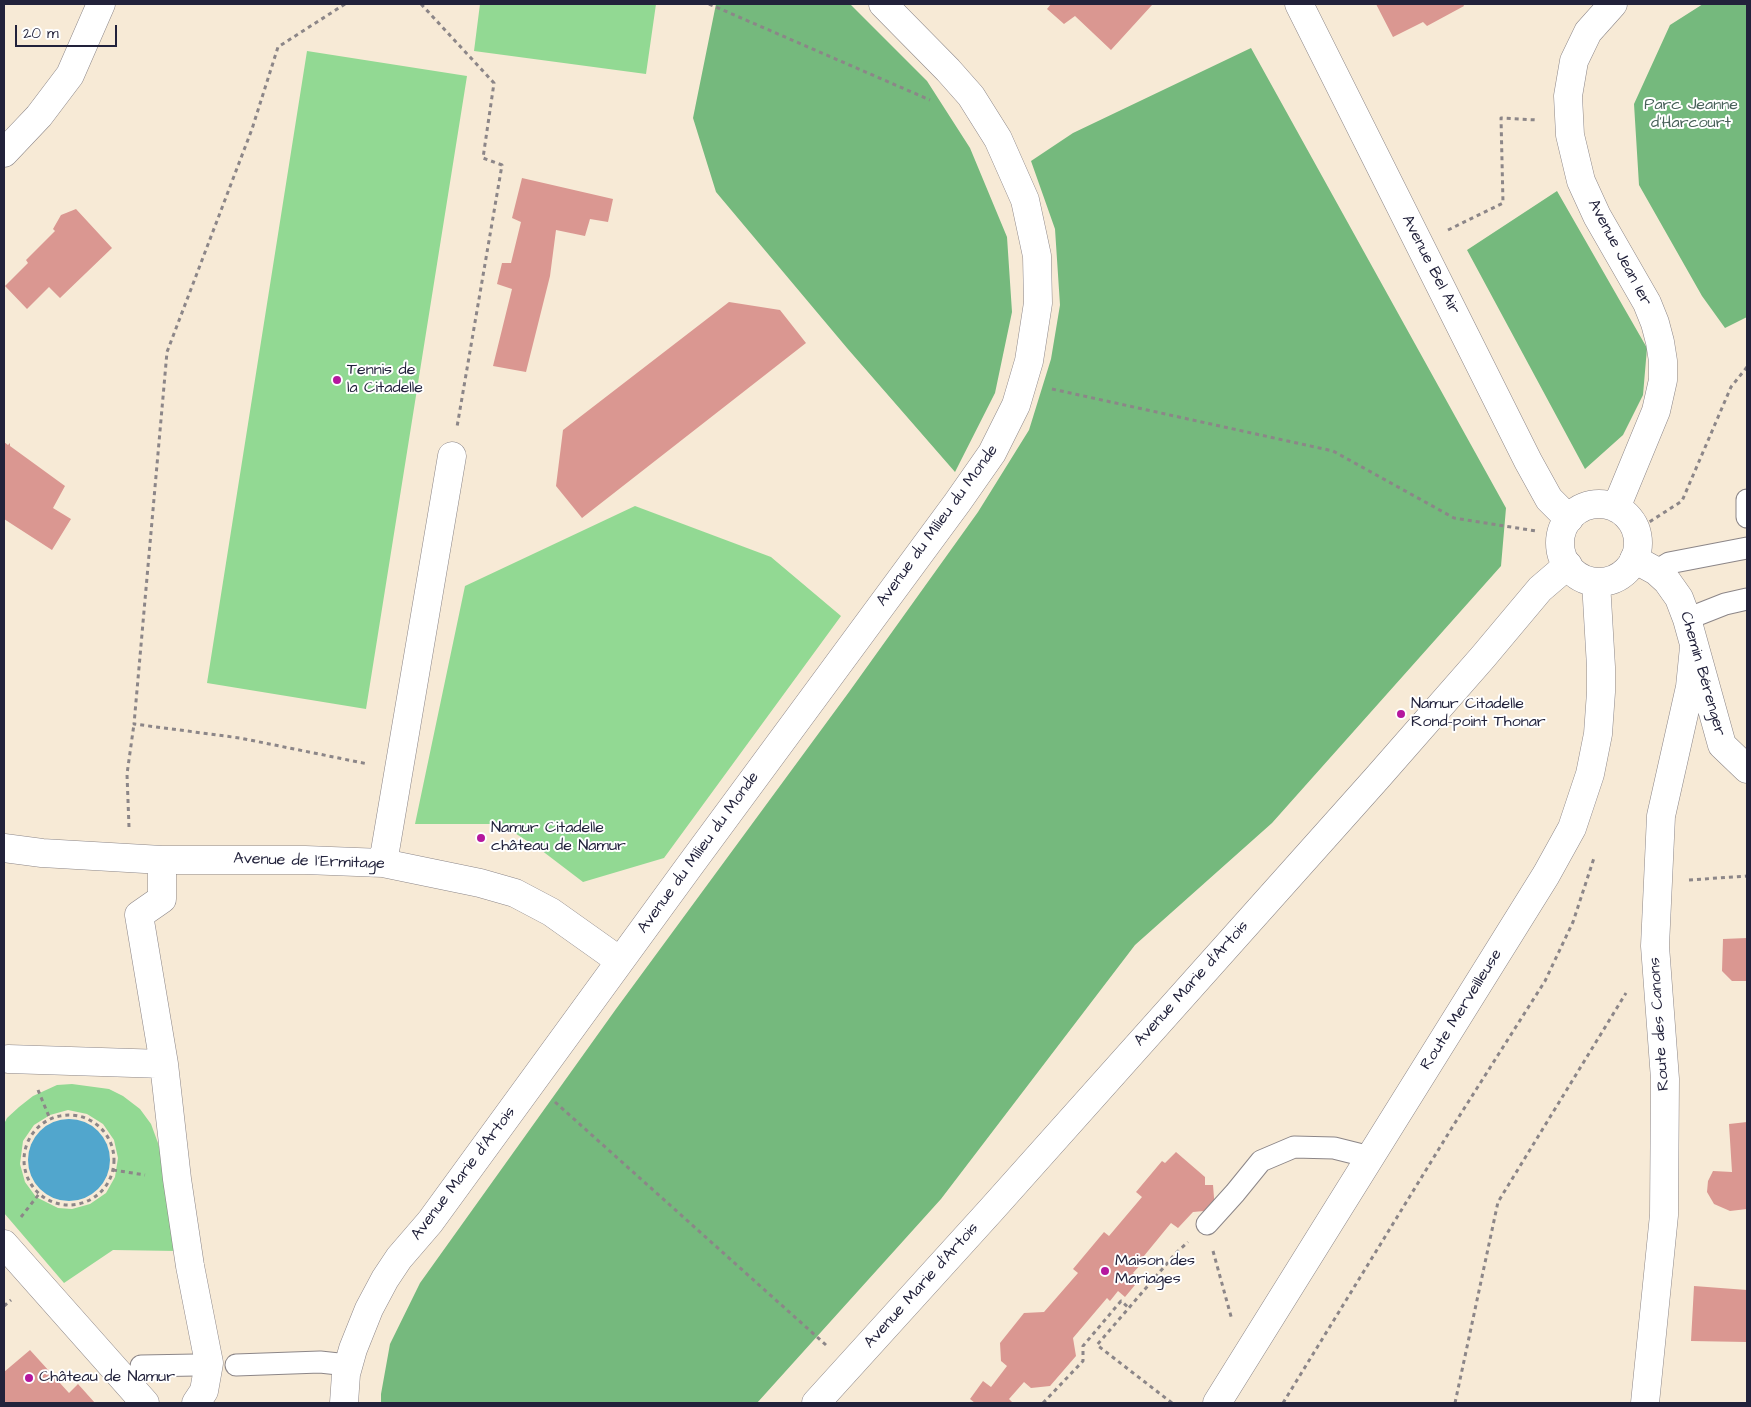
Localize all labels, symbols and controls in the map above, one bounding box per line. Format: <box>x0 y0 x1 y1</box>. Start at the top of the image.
scale bar <box>18 15 120 47</box>
text: 20 m <box>23 23 59 44</box>
park label: Parc Jeanne d'Harcourt <box>1644 96 1738 134</box>
street label: Avenue Jean Ier <box>1583 196 1655 310</box>
street label: Avenue Bel Air <box>1397 212 1463 318</box>
place label: Tennis de la Citadelle <box>347 361 423 399</box>
marker: Tennis de la Citadelle <box>331 374 343 386</box>
street label: Avenue du Milieu du Monde <box>873 442 1003 610</box>
street label: Chemin Bérenger <box>1675 610 1729 738</box>
place label: Namur Citadelle Rond-point Thonar <box>1411 695 1546 733</box>
marker: Namur Citadelle Rond-point Thonar <box>1395 708 1407 720</box>
street label: Avenue du Milieu du Monde <box>634 769 764 937</box>
place label: Namur Citadelle château de Namur <box>491 819 626 857</box>
marker: Namur Citadelle château de Namur <box>475 832 487 844</box>
street label: Avenue de l'Ermitage <box>233 850 385 874</box>
street label: Avenue Marie d'Artois <box>1131 917 1253 1051</box>
street label: Route Merveilleuse <box>1417 946 1507 1074</box>
street label: Route des Canons <box>1646 957 1674 1091</box>
street label: Avenue Marie d'Artois <box>408 1104 520 1244</box>
street label: Avenue Marie d'Artois <box>861 1219 983 1353</box>
place label: Maison des Mariages <box>1115 1252 1195 1290</box>
marker: Maison des Mariages <box>1099 1265 1111 1277</box>
place label: Château de Namur <box>39 1368 175 1388</box>
marker: Château de Namur <box>23 1372 35 1384</box>

